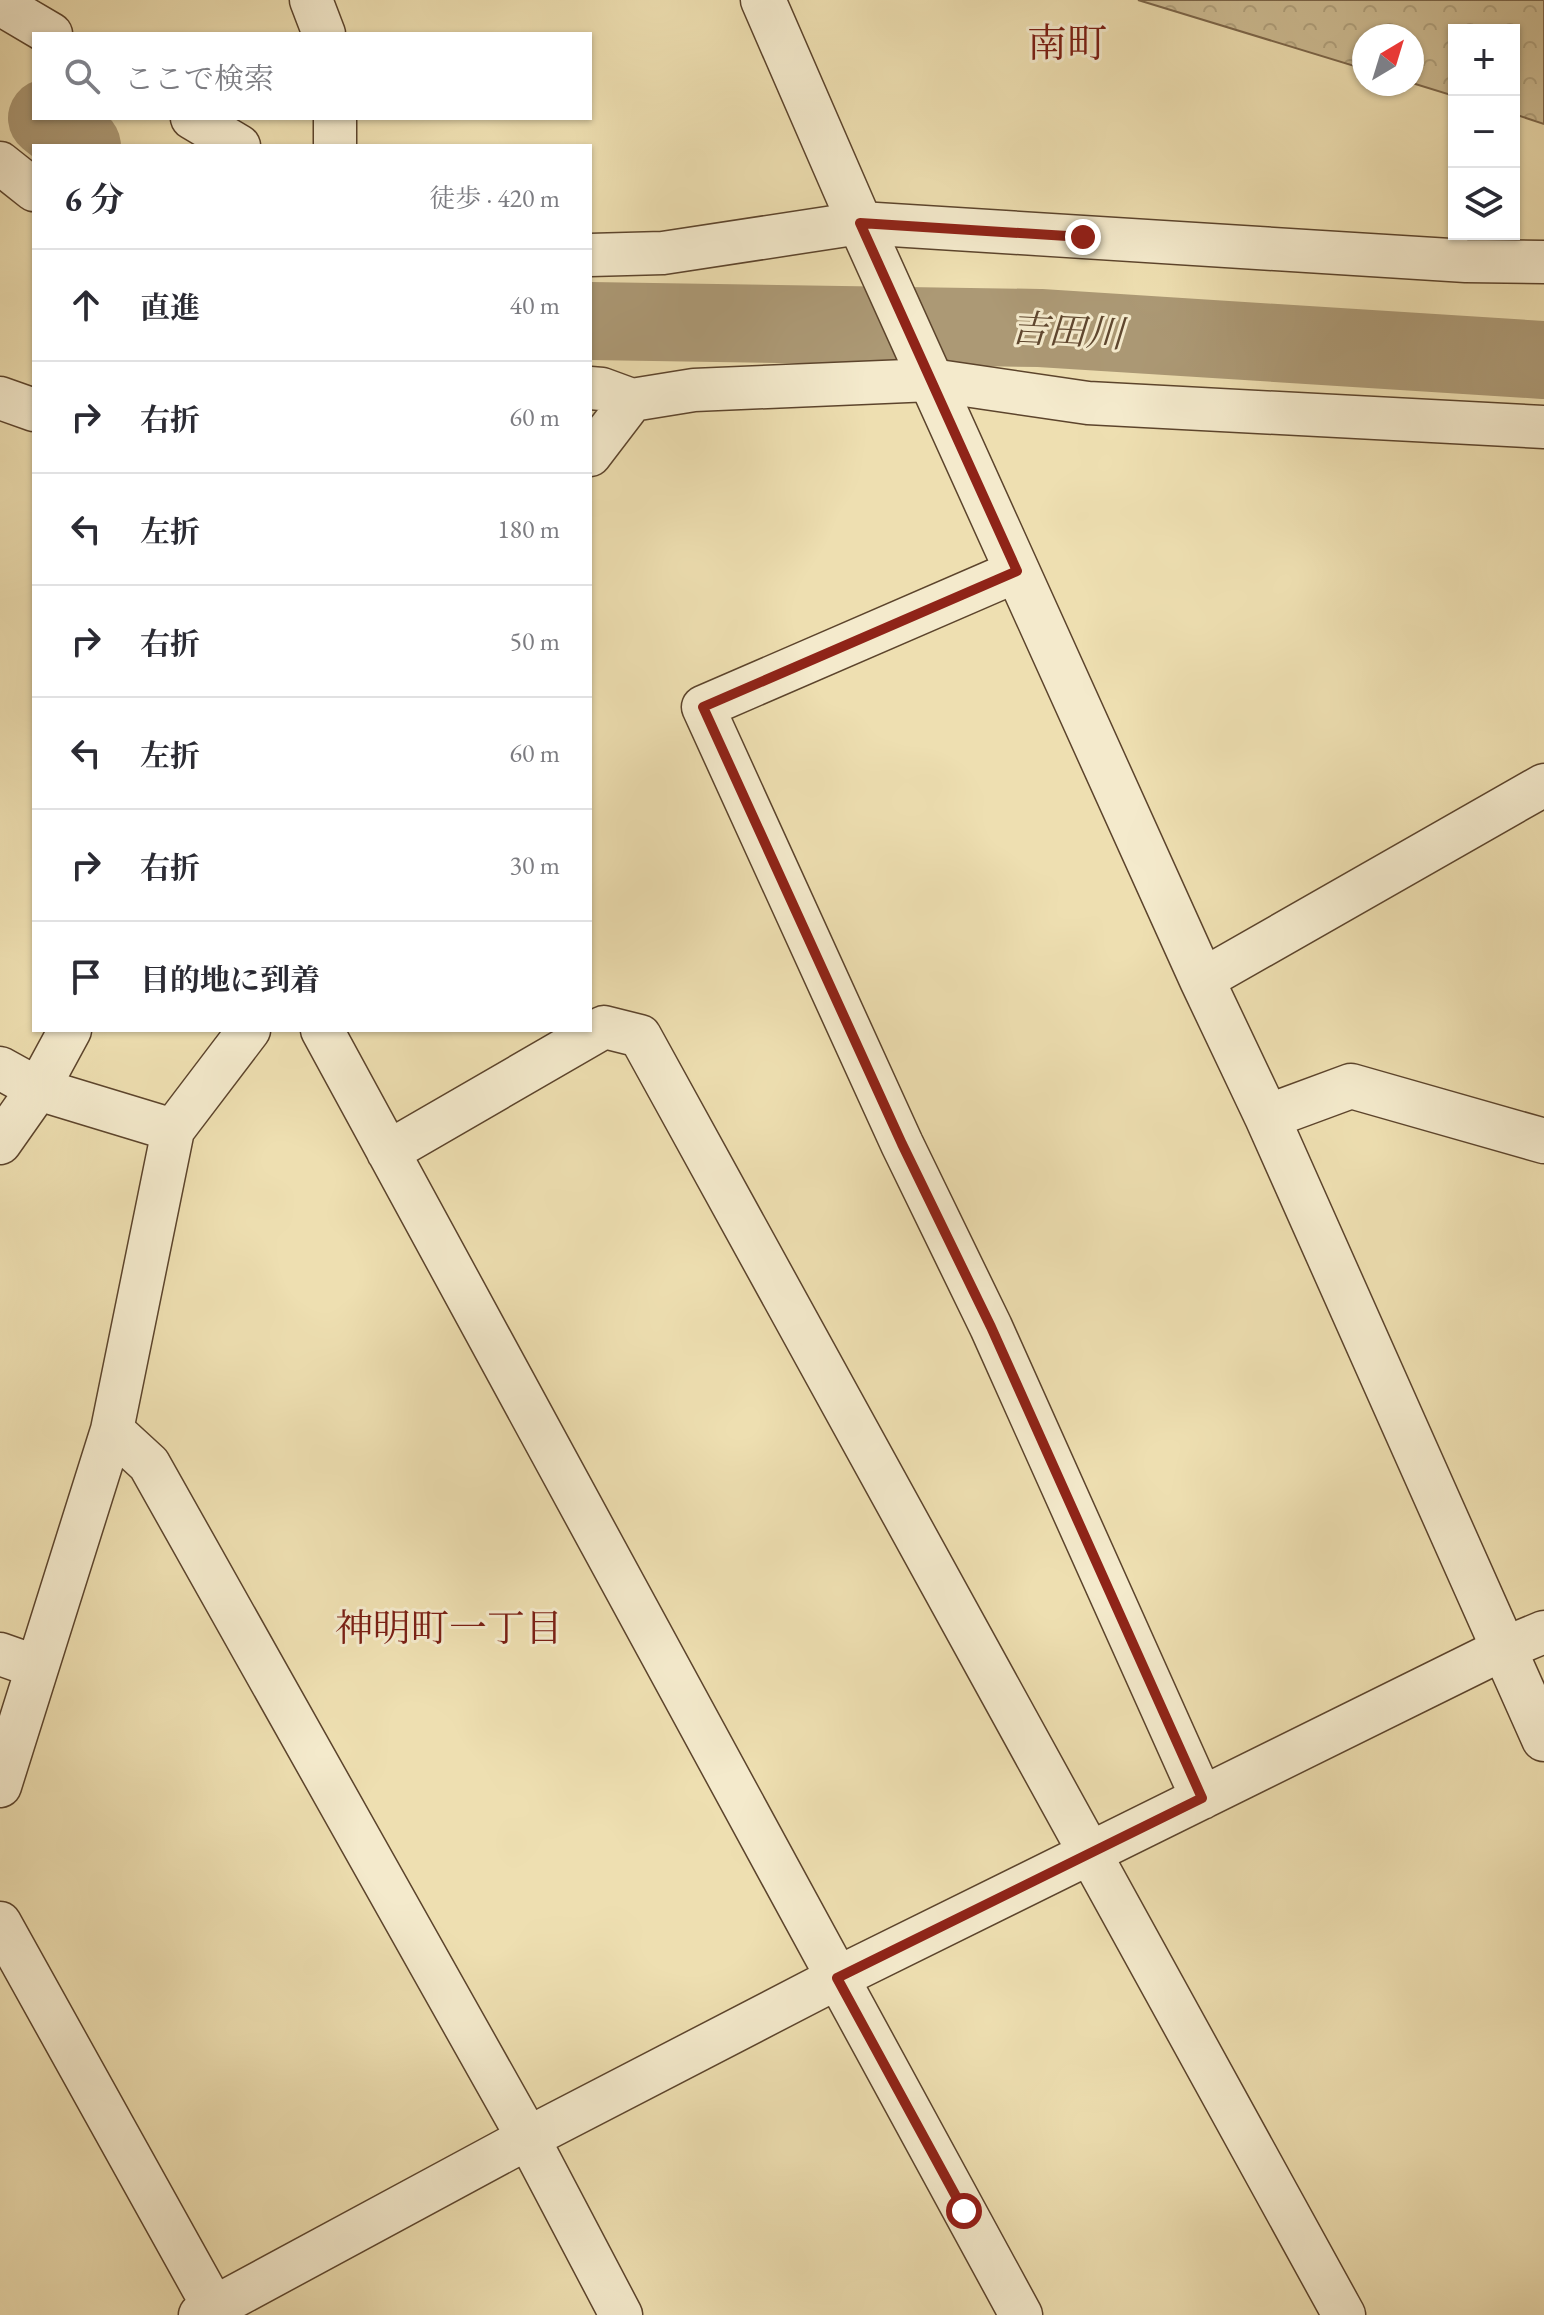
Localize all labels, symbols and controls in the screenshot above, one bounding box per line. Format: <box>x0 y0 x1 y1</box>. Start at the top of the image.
district label: 南町 <box>1027 17 1107 69</box>
north arrow <box>1352 24 1424 96</box>
map controls <box>1448 24 1520 240</box>
button: + <box>1448 24 1520 96</box>
search box <box>32 32 592 120</box>
icon: search <box>60 54 104 98</box>
text: ここで検索 <box>124 59 274 98</box>
button: − <box>1448 96 1520 168</box>
button: layers <box>1448 168 1520 240</box>
text: 6 分 <box>64 177 124 221</box>
text: 徒歩 · 420 m <box>430 181 560 215</box>
route end <box>1065 219 1101 255</box>
icon: ahead <box>64 283 108 327</box>
text: 直進 <box>140 288 200 327</box>
text: 40 m <box>510 288 560 322</box>
water label: 吉田川 <box>1009 303 1129 358</box>
icon: right <box>64 395 108 439</box>
text: 右折 <box>140 400 200 439</box>
text: 60 m <box>510 400 560 434</box>
icon: left <box>64 507 108 551</box>
text: 左折 <box>140 512 200 551</box>
text: 180 m <box>497 512 560 546</box>
icon: right <box>64 619 108 663</box>
text: 右折 <box>140 624 200 663</box>
text: 50 m <box>510 624 560 658</box>
icon: left <box>64 731 108 775</box>
text: 左折 <box>140 736 200 775</box>
text: 60 m <box>510 736 560 770</box>
icon: right <box>64 843 108 887</box>
text: 右折 <box>140 848 200 887</box>
text: 30 m <box>510 848 560 882</box>
icon: arrive <box>64 955 108 999</box>
text: 目的地に到着 <box>140 960 320 999</box>
district label: 神明町一丁目 <box>335 1603 563 1652</box>
route start <box>946 2193 982 2229</box>

